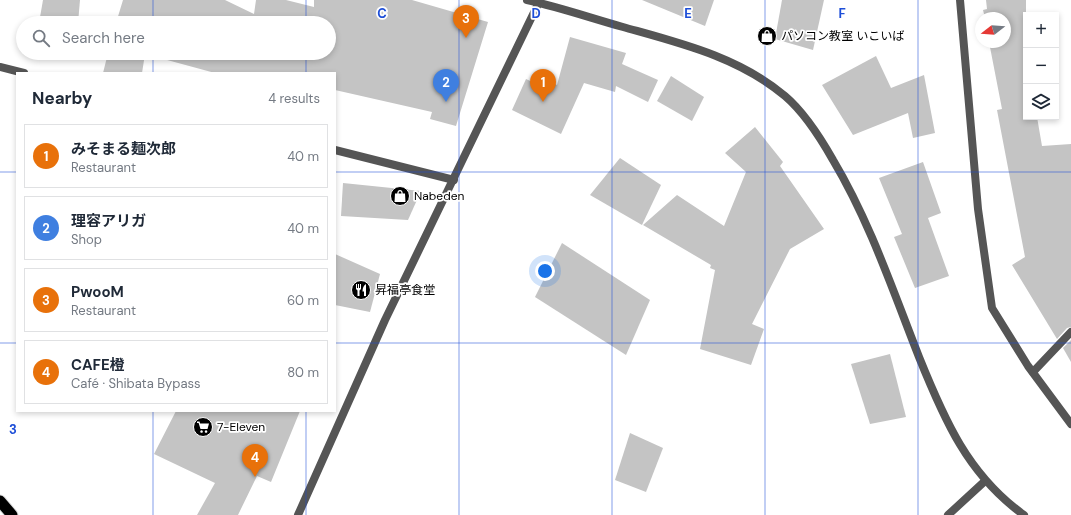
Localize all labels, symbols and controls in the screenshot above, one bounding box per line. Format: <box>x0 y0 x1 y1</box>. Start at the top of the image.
text: C <box>377 5 387 22</box>
pin: 3 <box>453 5 479 38</box>
text: D <box>531 5 541 22</box>
text: E <box>684 5 692 22</box>
text: F <box>838 5 846 22</box>
north arrow <box>975 12 1011 48</box>
map controls <box>1023 12 1059 120</box>
button: + <box>1023 12 1059 48</box>
search box <box>16 16 336 60</box>
shop icon: パソコン教室 いこいば <box>756 25 778 47</box>
icon: search <box>30 27 52 49</box>
text: Search here <box>62 28 145 48</box>
place label: パソコン教室 いこいば <box>781 28 904 44</box>
button: − <box>1023 48 1059 84</box>
pin: 2 <box>433 69 459 102</box>
pin: 1 <box>530 69 556 102</box>
button: layers <box>1023 84 1059 120</box>
text: Nearby <box>32 87 92 109</box>
text: 4 results <box>268 90 320 107</box>
text: みそまる麺次郎 <box>71 139 176 159</box>
text: 1 <box>44 148 48 165</box>
text: 40 m <box>287 148 319 165</box>
text: Restaurant <box>71 159 136 176</box>
shop icon: Nabeden <box>389 185 411 207</box>
place label: Nabeden <box>414 188 464 204</box>
text: 理容アリガ <box>71 211 146 231</box>
text: 2 <box>42 220 50 237</box>
text: 40 m <box>287 220 319 237</box>
text: Shop <box>71 231 102 248</box>
your location <box>535 261 555 281</box>
restaurant icon: 昇福亭食堂 <box>350 279 372 301</box>
text: PwooM <box>71 282 124 302</box>
place label: 昇福亭食堂 <box>375 282 435 298</box>
text: 3 <box>42 292 50 309</box>
text: 60 m <box>287 292 319 309</box>
text: Restaurant <box>71 302 136 319</box>
text: CAFE橙 <box>71 355 125 375</box>
text: 4 <box>42 364 50 381</box>
text: 80 m <box>287 364 319 381</box>
text: Café · Shibata Bypass <box>71 375 201 392</box>
supermarket icon: 7-Eleven <box>192 416 214 438</box>
place label: 7-Eleven <box>217 419 265 435</box>
text: 3 <box>9 421 17 438</box>
pin: 4 <box>242 444 268 477</box>

